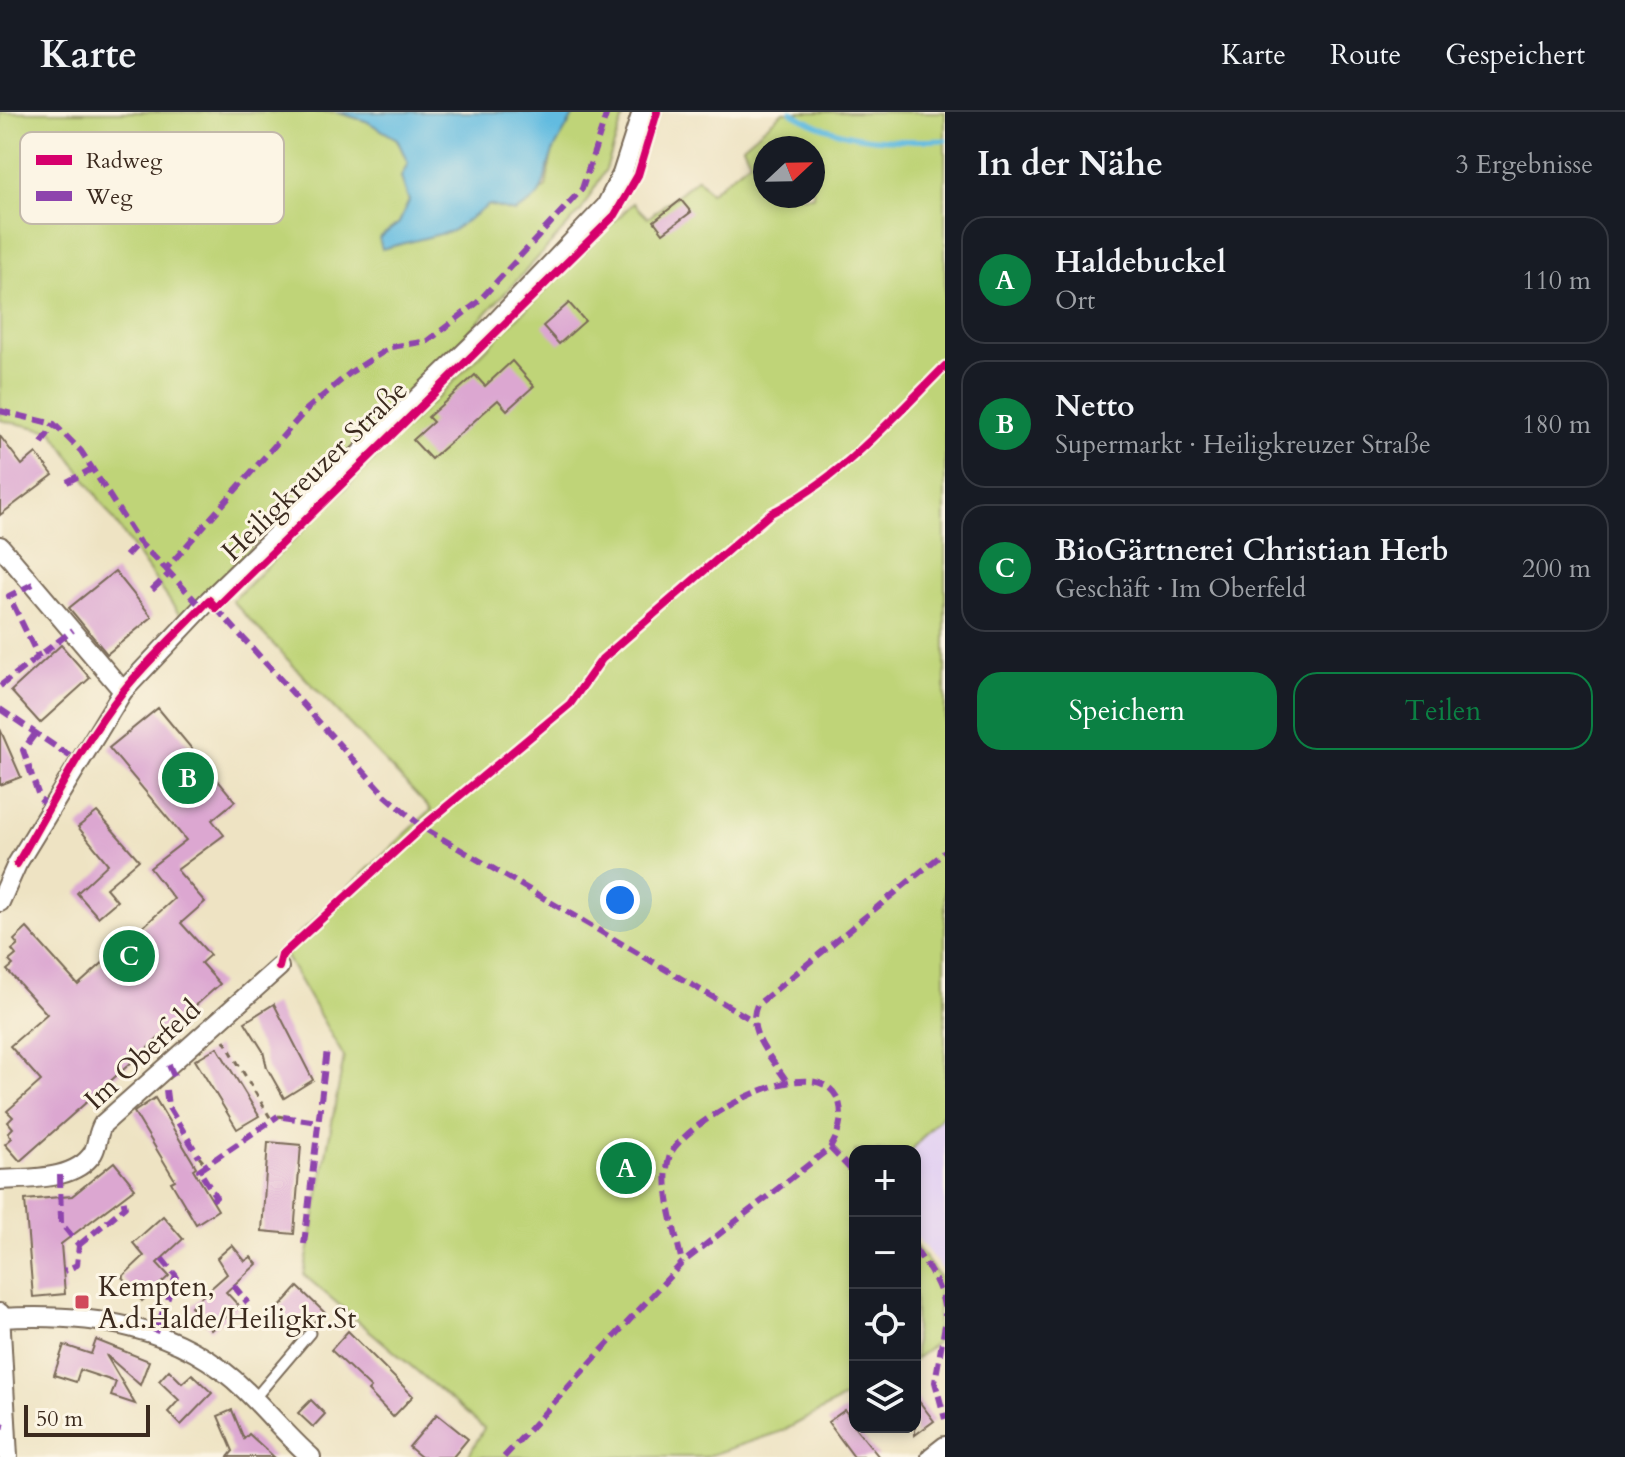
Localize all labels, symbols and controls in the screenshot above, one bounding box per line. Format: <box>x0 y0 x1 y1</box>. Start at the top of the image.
text: Karte <box>40 29 137 81</box>
text: Karte <box>1221 36 1286 74</box>
text: Route <box>1330 36 1401 74</box>
text: Gespeichert <box>1445 36 1585 74</box>
legend <box>20 132 284 224</box>
north arrow <box>753 136 825 208</box>
text: In der Nähe <box>977 141 1163 187</box>
text: Radweg <box>86 146 163 176</box>
text: 3 Ergebnisse <box>1456 147 1593 182</box>
text: Weg <box>85 182 133 212</box>
text: Haldebuckel <box>1055 242 1226 283</box>
text: A <box>995 263 1015 298</box>
text: 110 m <box>1522 263 1591 298</box>
text: Ort <box>1055 283 1095 318</box>
street label: Heiligkreuzer Straße <box>213 372 416 570</box>
text: Netto <box>1055 386 1135 427</box>
text: B <box>996 407 1014 442</box>
text: 180 m <box>1522 407 1591 442</box>
text: Supermarkt · Heiligkreuzer Straße <box>1055 427 1431 462</box>
text: BioGärtnerei Christian Herb <box>1055 530 1449 571</box>
text: C <box>995 551 1015 586</box>
text: 200 m <box>1522 551 1591 586</box>
text: Geschäft · Im Oberfeld <box>1055 571 1306 606</box>
button: Speichern <box>977 672 1277 750</box>
button: Teilen <box>1293 672 1593 750</box>
pin: B <box>162 748 214 808</box>
your location <box>600 880 640 920</box>
pin: C <box>103 926 155 986</box>
street label: Im Oberfeld <box>76 991 209 1118</box>
pin: A <box>600 1138 652 1198</box>
map controls <box>849 1145 921 1433</box>
button: + <box>849 1145 921 1217</box>
button: − <box>849 1217 921 1289</box>
place label: Kempten, A.d.Halde/Heiligkr.St <box>98 1268 356 1338</box>
button: locate <box>849 1289 921 1361</box>
marker: Kempten, A.d.Halde/Heiligkr.St <box>73 1293 91 1311</box>
button: layers <box>849 1361 921 1433</box>
scale bar <box>24 1401 150 1437</box>
text: 50 m <box>36 1404 83 1434</box>

